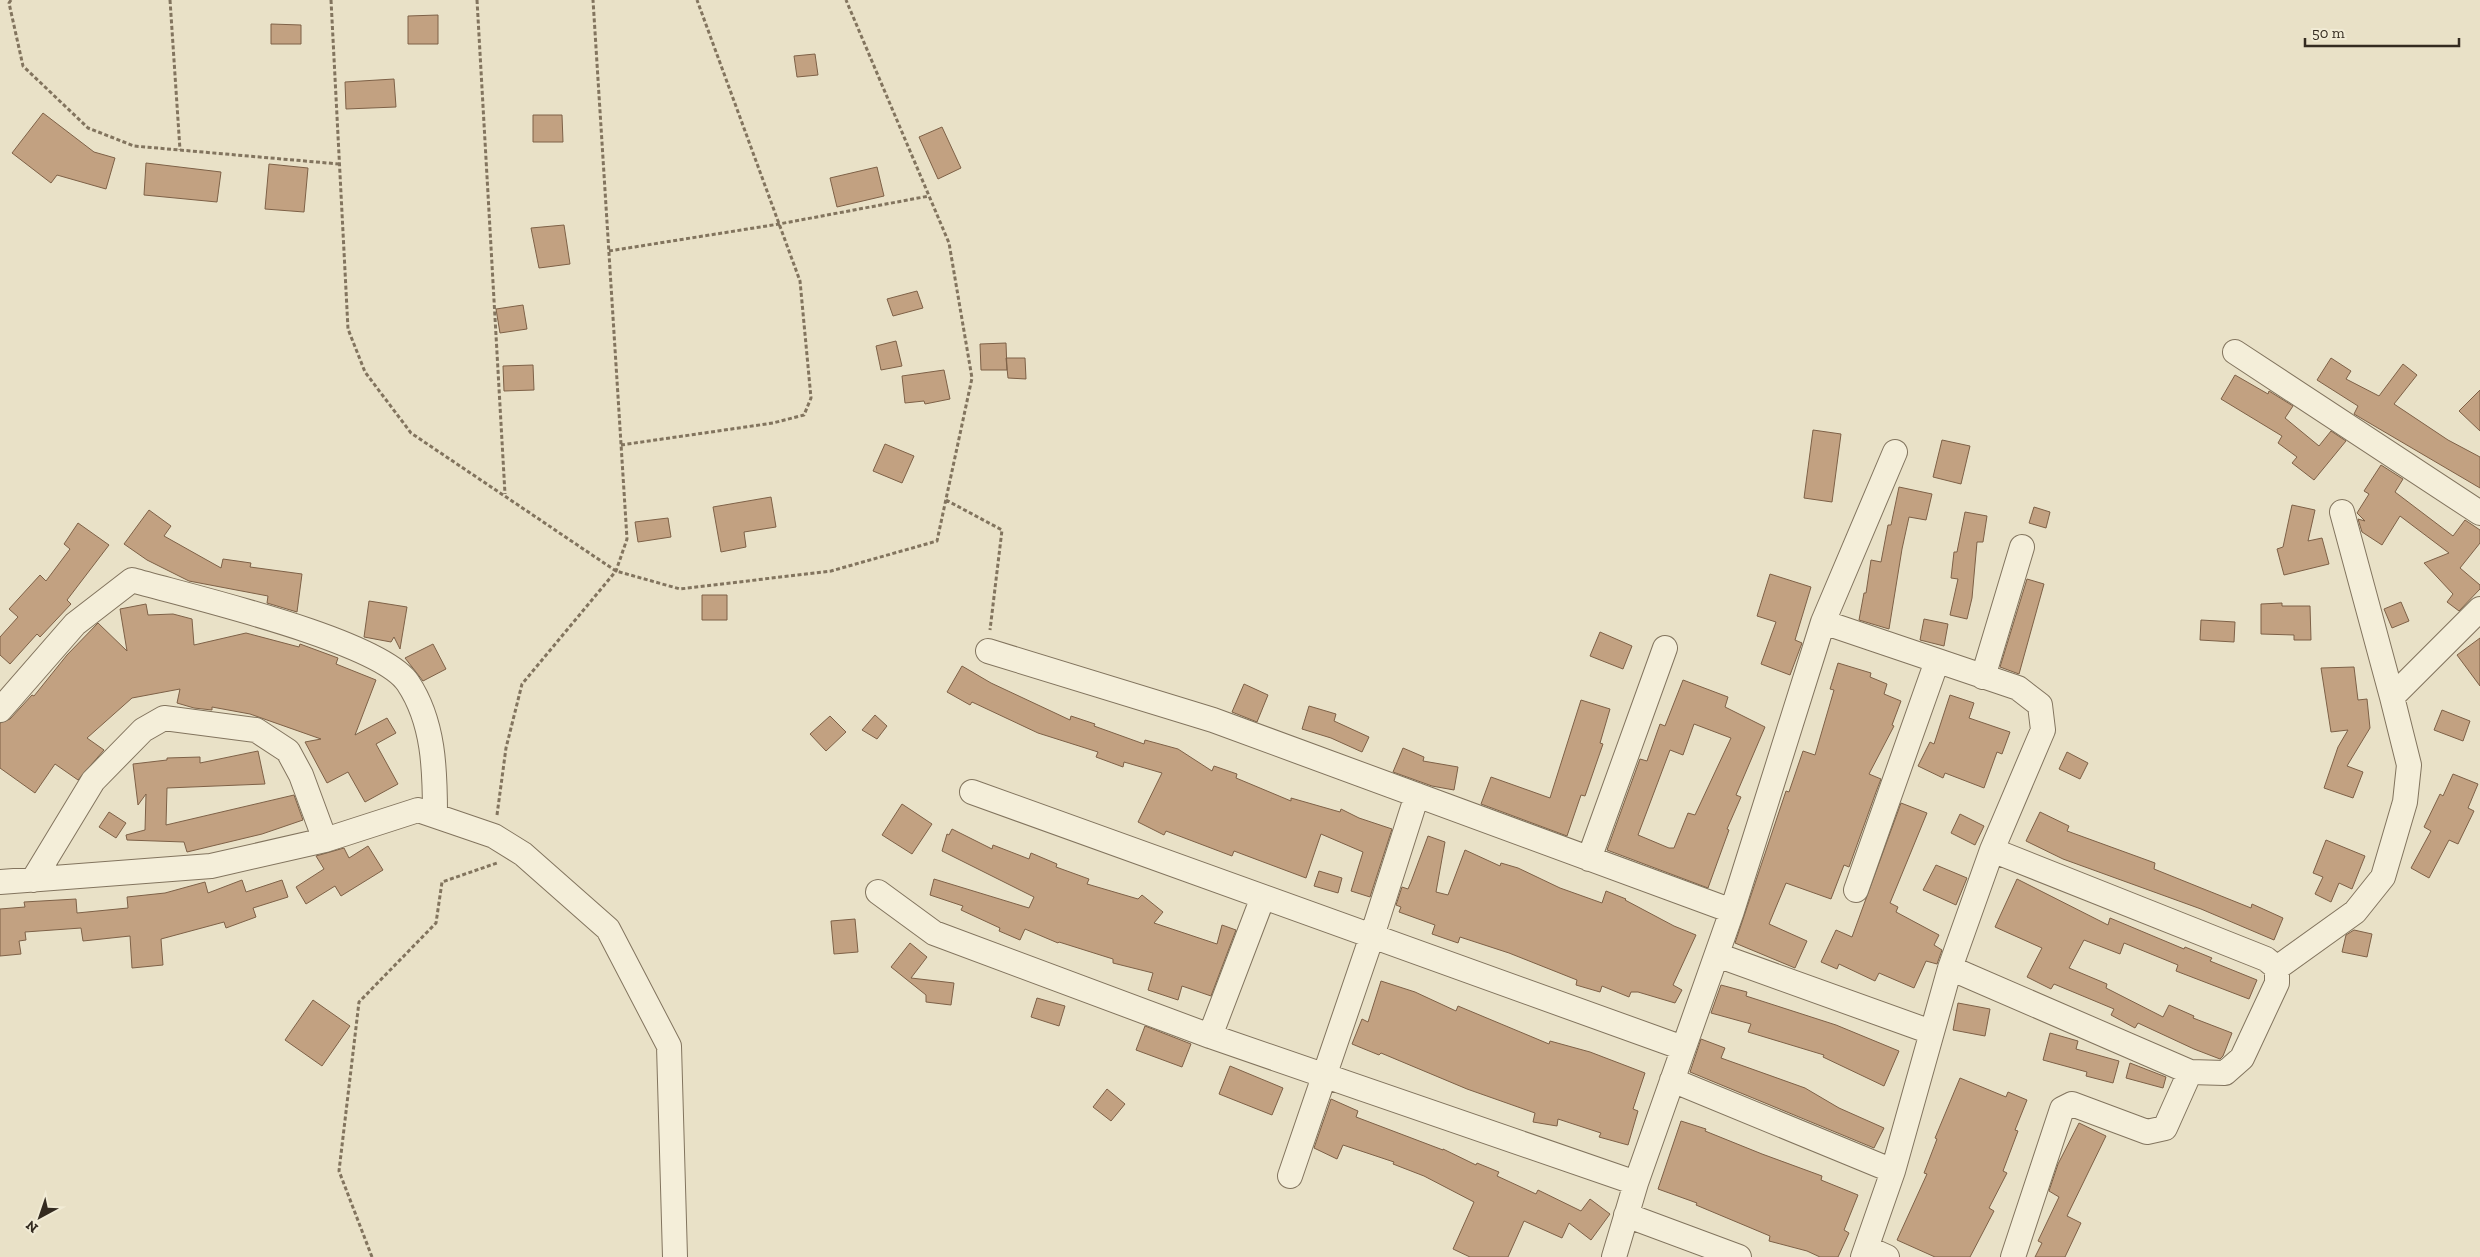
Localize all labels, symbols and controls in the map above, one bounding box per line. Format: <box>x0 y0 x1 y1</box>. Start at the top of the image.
scale bar <box>2305 15 2459 47</box>
text: 50 m <box>2312 24 2345 42</box>
north arrow <box>15 1192 65 1242</box>
text: N <box>22 1216 42 1237</box>

